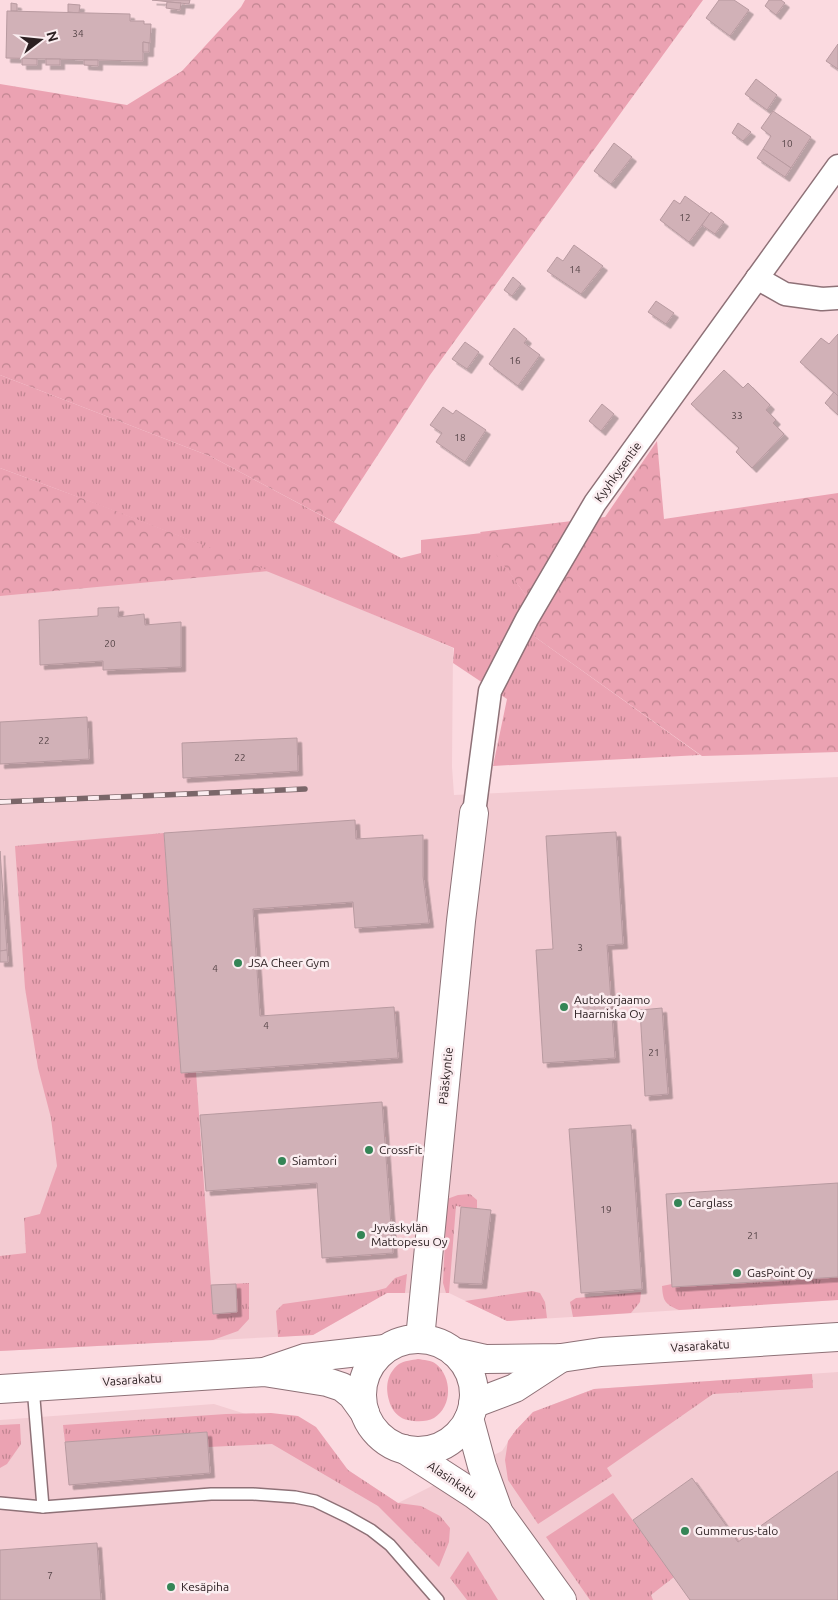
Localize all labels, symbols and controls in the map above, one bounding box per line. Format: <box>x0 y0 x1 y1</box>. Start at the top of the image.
north arrow <box>15 15 65 65</box>
house number: 34 <box>72 28 84 39</box>
text: N <box>43 29 62 44</box>
house number: 10 <box>781 138 793 149</box>
house number: 12 <box>679 212 691 223</box>
house number: 14 <box>569 264 581 275</box>
house number: 16 <box>509 355 521 366</box>
house number: 33 <box>731 410 743 421</box>
house number: 18 <box>454 432 466 443</box>
street label: Kyyhkysentie <box>592 439 644 504</box>
house number: 20 <box>104 638 116 649</box>
house number: 22 <box>38 735 50 746</box>
house number: 22 <box>234 752 246 763</box>
house number: 3 <box>577 942 583 953</box>
place label: JSA Cheer Gym <box>248 956 330 969</box>
marker: JSA Cheer Gym <box>232 957 244 969</box>
house number: 4 <box>212 963 218 974</box>
place label: Autokorjaamo Haarniska Oy <box>574 993 650 1020</box>
marker: Autokorjaamo Haarniska Oy <box>558 1001 570 1013</box>
house number: 4 <box>263 1020 269 1031</box>
street label: Pääskyntie <box>436 1047 455 1105</box>
house number: 21 <box>648 1047 660 1058</box>
place label: CrossFit <box>379 1143 423 1156</box>
marker: CrossFit <box>363 1144 375 1156</box>
place label: Siamtori <box>292 1154 337 1167</box>
marker: Siamtori <box>276 1155 288 1167</box>
place label: Carglass <box>688 1196 733 1209</box>
marker: Carglass <box>672 1197 684 1209</box>
house number: 19 <box>600 1204 612 1215</box>
place label: Jyväskylän Mattopesu Oy <box>371 1221 448 1248</box>
marker: Jyväskylän Mattopesu Oy <box>355 1229 367 1241</box>
house number: 21 <box>747 1230 759 1241</box>
place label: GasPoint Oy <box>747 1266 813 1279</box>
marker: GasPoint Oy <box>731 1267 743 1279</box>
street label: Vasarakatu <box>670 1337 730 1354</box>
street label: Vasarakatu <box>102 1371 162 1388</box>
street label: Alasinkatu <box>425 1459 479 1501</box>
place label: Gummerus-talo <box>695 1524 778 1537</box>
marker: Gummerus-talo <box>679 1525 691 1537</box>
house number: 7 <box>47 1570 53 1581</box>
place label: Kesäpiha <box>181 1580 229 1593</box>
marker: Kesäpiha <box>165 1581 177 1593</box>

